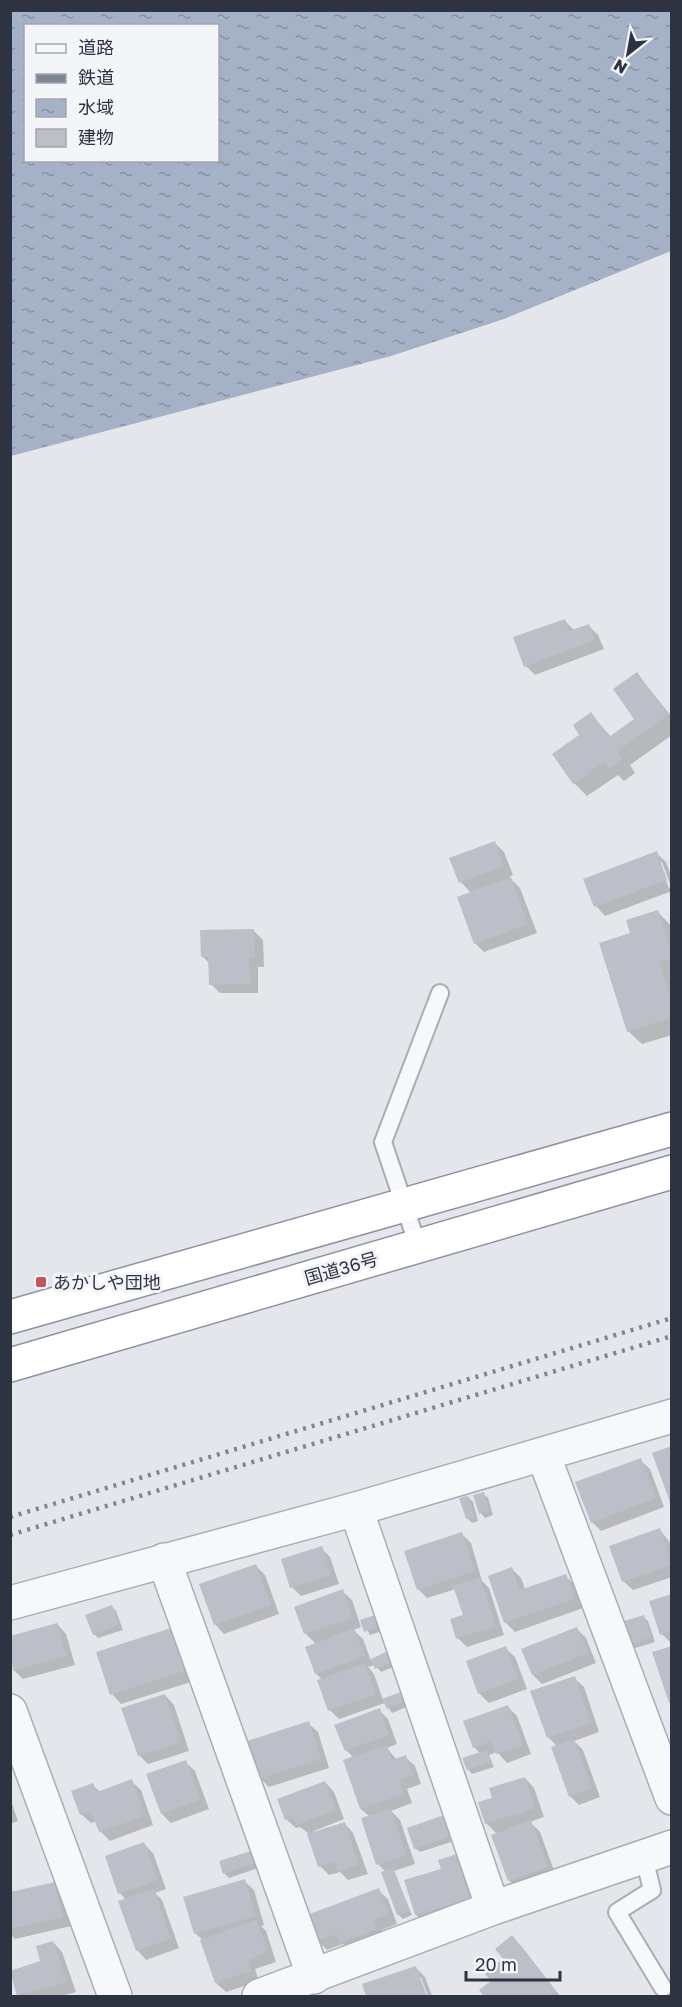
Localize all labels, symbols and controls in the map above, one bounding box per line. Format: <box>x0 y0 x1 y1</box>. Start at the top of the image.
legend <box>24 24 219 162</box>
north arrow <box>598 24 658 84</box>
text: 道路 <box>78 36 114 58</box>
text: N <box>610 55 631 79</box>
text: 鉄道 <box>78 66 114 88</box>
text: 水域 <box>78 96 114 118</box>
text: 建物 <box>78 126 114 148</box>
street label: 国道36号 <box>302 1247 380 1289</box>
place label: あかしや団地 <box>53 1271 161 1293</box>
marker: あかしや団地 <box>34 1275 48 1289</box>
scale bar <box>466 1944 560 1982</box>
text: 20 m <box>475 1953 517 1975</box>

